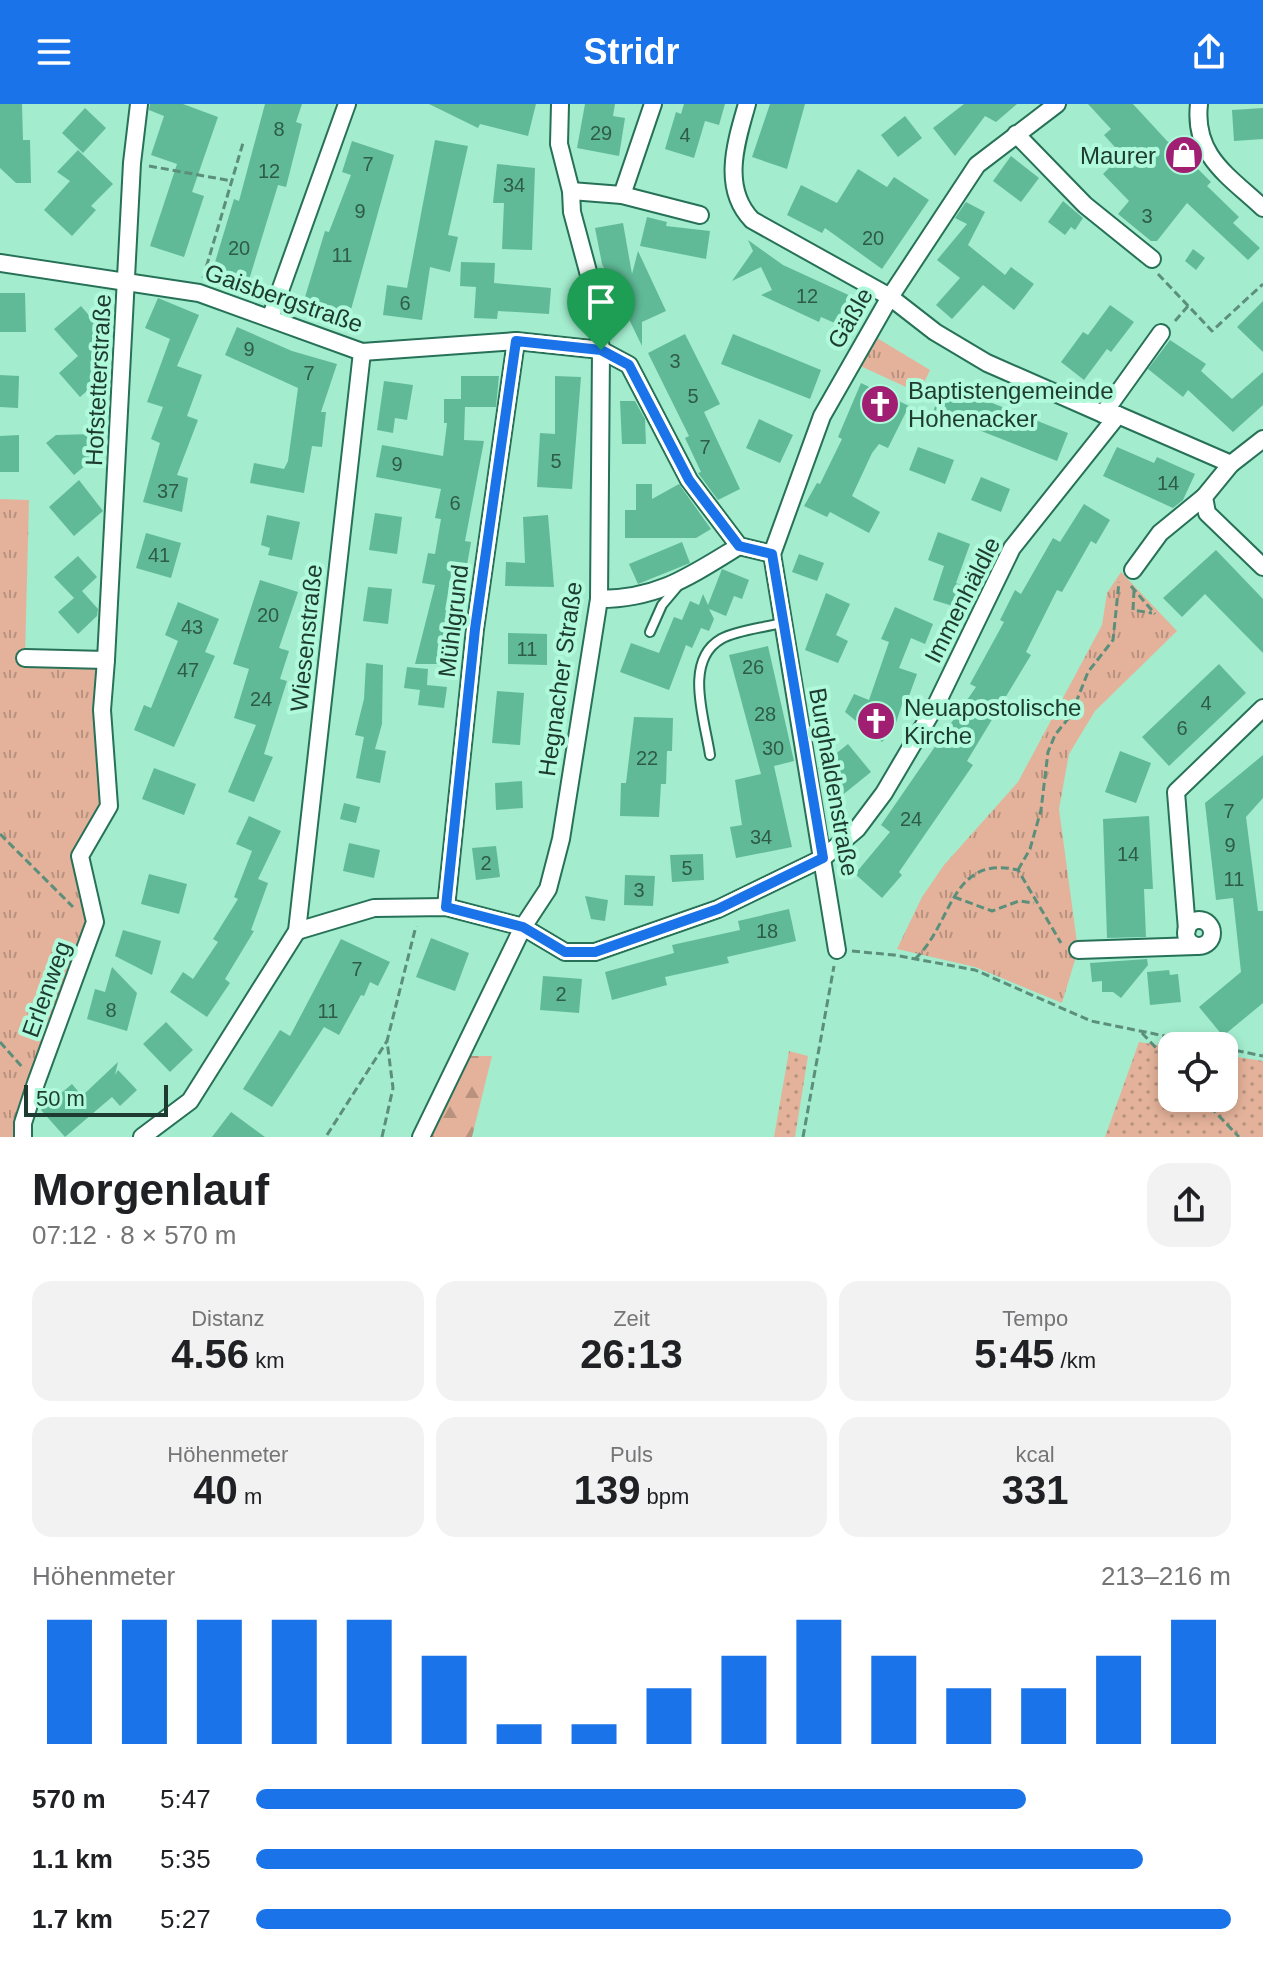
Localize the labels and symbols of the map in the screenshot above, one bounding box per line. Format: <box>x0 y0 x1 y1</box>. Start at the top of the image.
house number: 8 <box>273 118 285 140</box>
house number: 29 <box>590 122 612 144</box>
house number: 4 <box>679 124 691 146</box>
shop icon: Maurer <box>1163 134 1205 176</box>
place label: Maurer <box>1080 142 1156 169</box>
house number: 7 <box>362 153 374 175</box>
house number: 12 <box>258 160 280 182</box>
house number: 34 <box>503 174 525 196</box>
house number: 9 <box>354 200 366 222</box>
house number: 3 <box>1141 205 1153 227</box>
house number: 20 <box>862 227 884 249</box>
house number: 20 <box>228 237 250 259</box>
house number: 11 <box>332 244 352 266</box>
street label: Gaisbergstraße <box>201 258 367 338</box>
pin <box>567 268 635 350</box>
street label: Gäßle <box>822 283 878 353</box>
house number: 12 <box>796 285 818 307</box>
house number: 6 <box>399 292 411 314</box>
street label: Hofstetterstraße <box>80 293 116 467</box>
house number: 9 <box>243 338 255 360</box>
house number: 3 <box>669 350 681 372</box>
house number: 7 <box>303 362 315 384</box>
place label: Baptistengemeinde Hohenacker <box>908 377 1113 432</box>
church icon: Baptistengemeinde Hohenacker <box>859 383 901 425</box>
house number: 5 <box>687 385 699 407</box>
house number: 7 <box>699 436 711 458</box>
house number: 5 <box>550 450 562 472</box>
house number: 9 <box>391 453 403 475</box>
house number: 14 <box>1157 472 1179 494</box>
house number: 37 <box>157 480 179 502</box>
house number: 6 <box>449 492 461 514</box>
street label: Immenhäldle <box>919 533 1005 667</box>
house number: 41 <box>148 544 170 566</box>
street label: Wiesenstraße <box>285 563 327 713</box>
street label: Mühlgrund <box>433 563 473 679</box>
street label: Hegnacher Straße <box>533 580 587 778</box>
house number: 20 <box>257 604 279 626</box>
house number: 43 <box>181 616 203 638</box>
house number: 11 <box>517 638 537 660</box>
house number: 26 <box>742 656 764 678</box>
house number: 47 <box>177 659 199 681</box>
street label: Burghaldenstraße <box>804 686 864 878</box>
house number: 24 <box>250 688 272 710</box>
house number: 4 <box>1200 692 1212 714</box>
place label: Neuapostolische Kirche <box>904 694 1081 749</box>
church icon: Neuapostolische Kirche <box>855 700 897 742</box>
house number: 28 <box>754 703 776 725</box>
house number: 6 <box>1176 717 1188 739</box>
house number: 30 <box>762 737 784 759</box>
house number: 22 <box>636 747 658 769</box>
house number: 7 <box>1223 800 1235 822</box>
house number: 24 <box>900 808 922 830</box>
house number: 34 <box>750 826 772 848</box>
house number: 9 <box>1224 834 1236 856</box>
house number: 14 <box>1117 843 1139 865</box>
house number: 2 <box>480 852 492 874</box>
house number: 5 <box>681 857 693 879</box>
house number: 11 <box>1224 868 1244 890</box>
house number: 3 <box>633 879 645 901</box>
house number: 18 <box>756 920 778 942</box>
street label: Erlenweg <box>16 937 76 1041</box>
house number: 7 <box>351 958 363 980</box>
house number: 2 <box>555 983 567 1005</box>
house number: 8 <box>105 999 117 1021</box>
house number: 11 <box>318 1000 338 1022</box>
scale bar <box>24 1081 168 1117</box>

